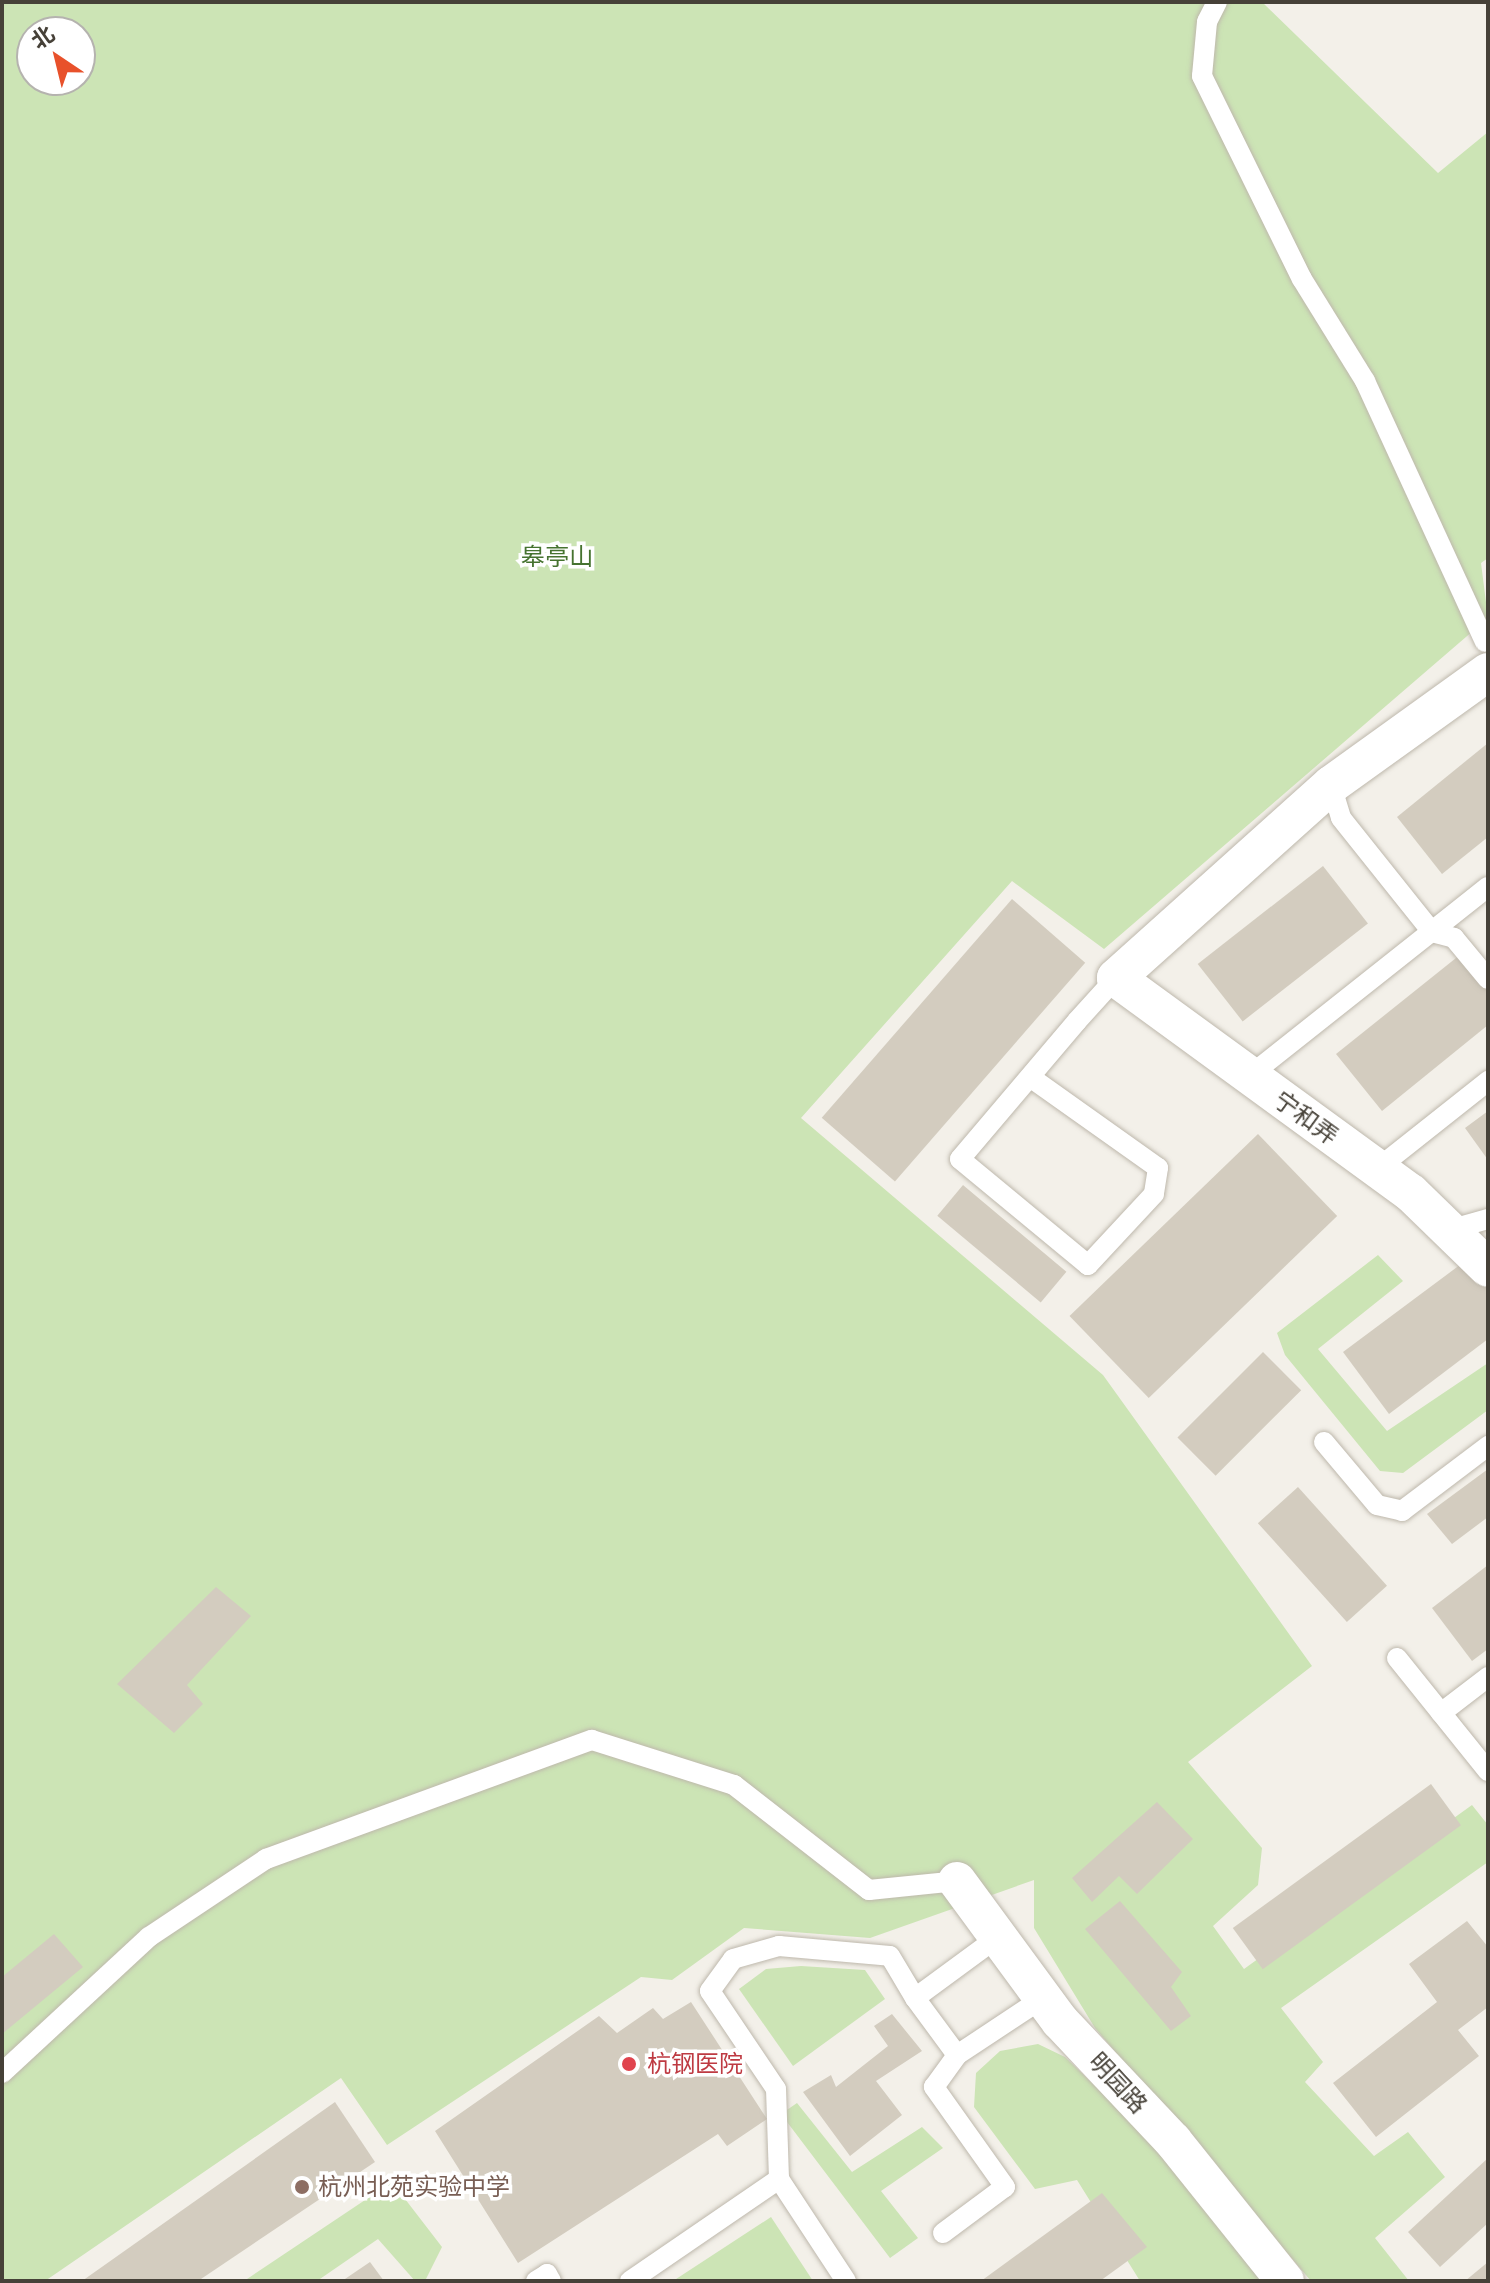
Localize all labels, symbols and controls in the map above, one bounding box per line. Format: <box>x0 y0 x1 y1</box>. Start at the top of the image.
north arrow <box>16 16 96 96</box>
text: 北 <box>27 21 59 54</box>
park label: 皋亭山 <box>521 543 593 571</box>
street label: 宁和弄 <box>1268 1085 1344 1151</box>
street label: 明园路 <box>1083 2047 1153 2119</box>
place label: 杭钢医院 <box>647 2050 743 2078</box>
marker: 杭钢医院 <box>618 2053 640 2075</box>
place label: 杭州北苑实验中学 <box>318 2173 510 2201</box>
marker: 杭州北苑实验中学 <box>293 2178 311 2196</box>

